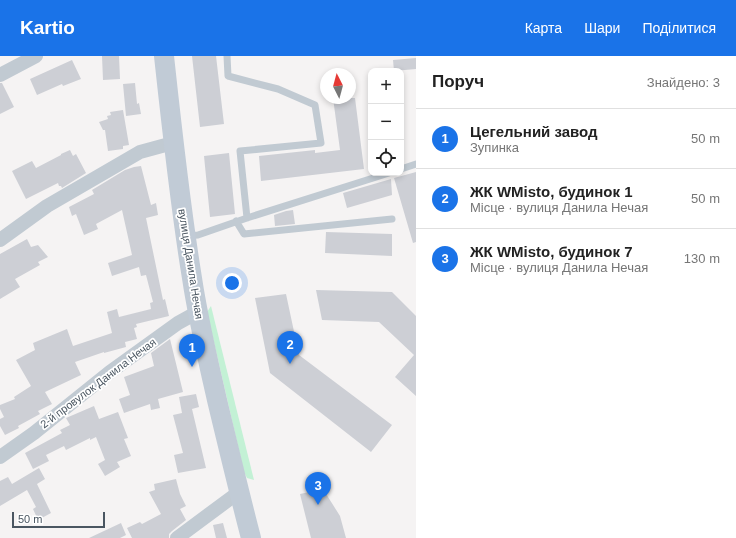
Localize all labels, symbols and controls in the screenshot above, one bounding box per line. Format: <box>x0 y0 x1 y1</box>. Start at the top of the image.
text: Kartio <box>20 17 75 38</box>
text: Карта <box>525 20 562 36</box>
text: Шари <box>584 20 620 36</box>
text: Поділитися <box>642 20 716 36</box>
north arrow <box>320 68 356 104</box>
map controls <box>368 68 404 176</box>
button: + <box>368 68 404 104</box>
text: Поруч <box>432 72 484 91</box>
text: Знайдено: 3 <box>647 75 720 90</box>
button: − <box>368 104 404 140</box>
text: Цегельний завод <box>470 123 598 140</box>
text: 1 <box>441 131 449 146</box>
text: 50 m <box>691 131 720 146</box>
button: locate <box>368 140 404 176</box>
text: Зупинка <box>470 140 519 155</box>
text: ЖК WMisto, будинок 1 <box>470 183 633 200</box>
text: 2 <box>441 191 449 206</box>
text: 50 m <box>691 191 720 206</box>
text: Місце · вулиця Данила Нечая <box>470 200 648 215</box>
street label: вулиця Данила Нечая <box>176 208 206 320</box>
text: ЖК WMisto, будинок 7 <box>470 243 633 260</box>
text: 3 <box>441 251 449 266</box>
text: 130 m <box>684 251 720 266</box>
text: Місце · вулиця Данила Нечая <box>470 260 648 275</box>
your location <box>222 273 242 293</box>
pin: 2 <box>277 331 303 364</box>
pin: 1 <box>179 334 205 367</box>
street label: 2-й провулок Данила Нечая <box>38 336 158 430</box>
pin: 3 <box>305 472 331 505</box>
scale bar <box>12 510 105 529</box>
text: 50 m <box>18 513 42 525</box>

